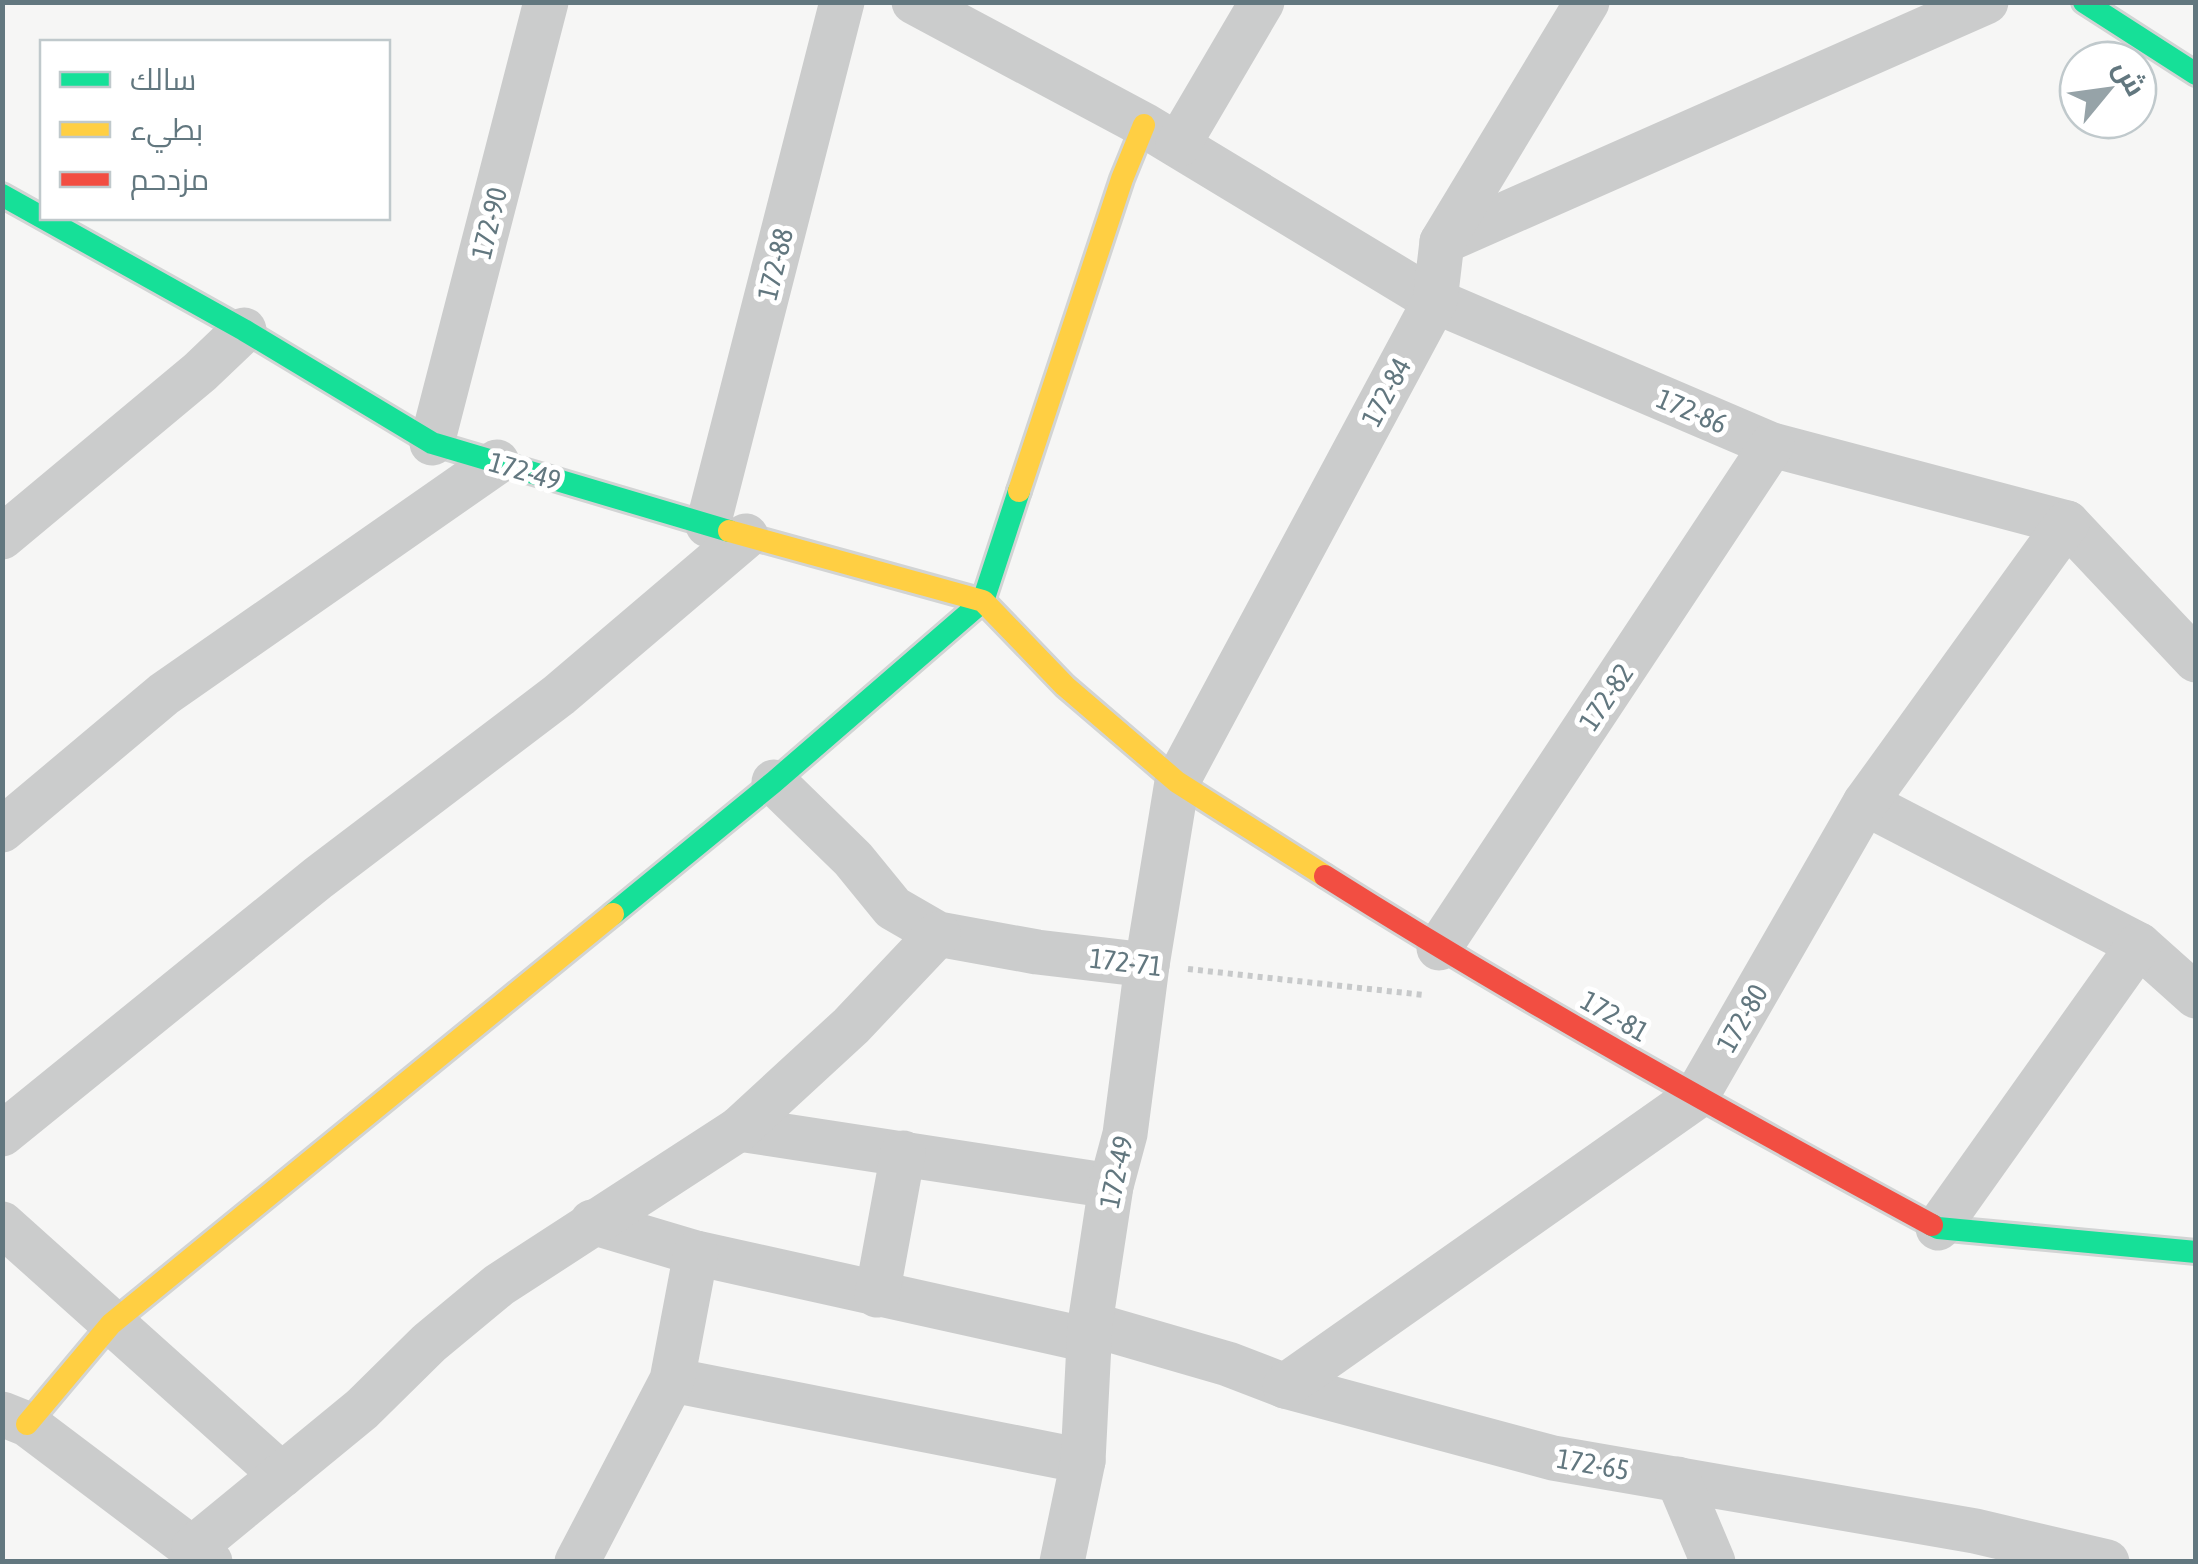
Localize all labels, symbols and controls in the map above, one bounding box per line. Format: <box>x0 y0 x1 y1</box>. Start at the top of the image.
legend <box>40 40 390 220</box>
north arrow <box>2058 40 2158 140</box>
text: ش <box>2106 54 2153 102</box>
text: سالك <box>130 62 196 96</box>
text: بطيء <box>130 112 203 153</box>
text: مزدحم <box>130 162 209 200</box>
street label: 172-90 <box>465 184 513 262</box>
street label: 172-88 <box>751 225 799 303</box>
street label: 172-84 <box>1355 352 1417 432</box>
street label: 172-86 <box>1652 382 1732 440</box>
street label: 172-49 <box>486 446 564 496</box>
street label: 172-82 <box>1572 658 1640 736</box>
street label: 172-71 <box>1088 942 1164 982</box>
street label: 172-80 <box>1710 978 1774 1058</box>
street label: 172-81 <box>1575 984 1655 1048</box>
street label: 172-49 <box>1093 1133 1139 1211</box>
street label: 172-65 <box>1554 1442 1632 1486</box>

